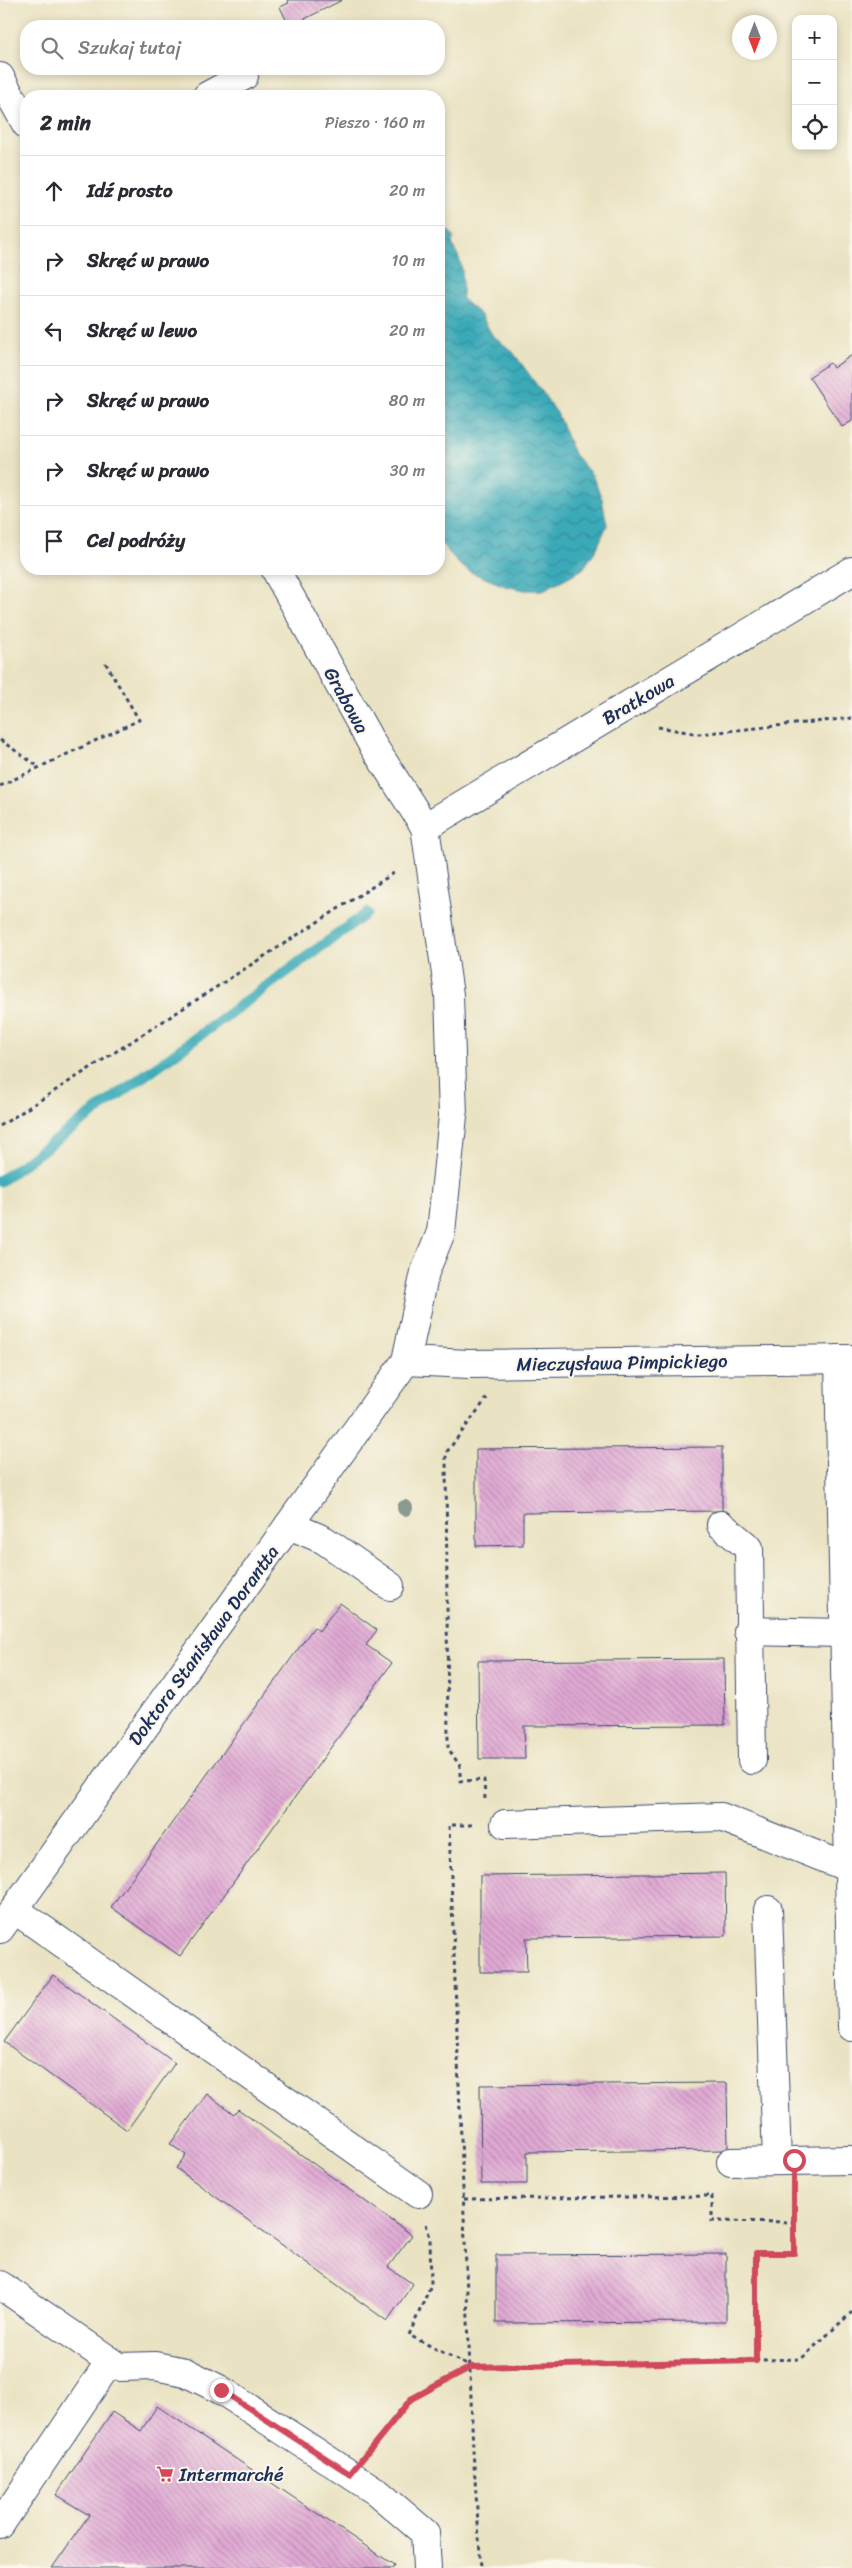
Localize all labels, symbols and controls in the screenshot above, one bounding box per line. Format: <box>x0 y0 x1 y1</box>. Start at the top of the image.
north arrow <box>732 15 777 60</box>
map controls <box>792 15 837 150</box>
button: + <box>792 15 837 60</box>
search box <box>20 20 445 75</box>
text: Szukaj tutaj <box>78 31 181 64</box>
icon: search <box>38 34 66 62</box>
button: − <box>792 60 837 105</box>
text: 2 min <box>40 104 91 142</box>
button: locate <box>792 105 837 150</box>
text: Pieszo · 160 m <box>325 108 425 137</box>
text: Idź prosto <box>87 174 173 207</box>
text: 20 m <box>389 176 425 205</box>
icon: ahead <box>40 177 68 205</box>
text: Skręć w prawo <box>87 244 209 277</box>
text: 10 m <box>392 246 425 275</box>
icon: right <box>40 247 68 275</box>
text: Skręć w lewo <box>87 314 197 347</box>
text: 20 m <box>389 316 425 345</box>
icon: left <box>40 317 68 345</box>
text: Skręć w prawo <box>87 384 209 417</box>
text: 80 m <box>389 386 425 415</box>
icon: right <box>40 387 68 415</box>
text: Skręć w prawo <box>87 454 209 487</box>
text: 30 m <box>390 456 425 485</box>
icon: right <box>40 457 68 485</box>
text: Cel podróży <box>87 524 185 557</box>
icon: arrive <box>40 527 68 555</box>
street label: Grabowa <box>315 661 379 740</box>
street label: Bratkowa <box>595 664 681 734</box>
street label: Mieczysława Pimpickiego <box>516 1344 728 1381</box>
street label: Doktora Stanisława Dorantta <box>119 1537 288 1753</box>
route start <box>783 2149 806 2172</box>
route end <box>210 2379 233 2402</box>
place label: Intermarché <box>178 2458 284 2491</box>
supermarket icon: Intermarché <box>155 2464 175 2484</box>

